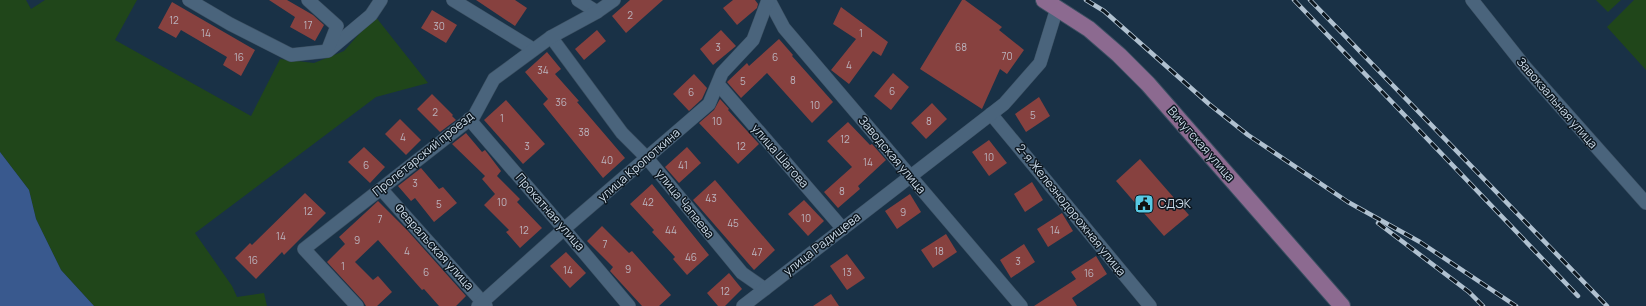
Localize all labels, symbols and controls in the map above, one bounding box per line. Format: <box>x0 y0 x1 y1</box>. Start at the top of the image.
house number: 2 <box>627 8 633 22</box>
house number: 12 <box>169 13 179 27</box>
house number: 17 <box>304 18 312 32</box>
house number: 30 <box>433 19 445 33</box>
house number: 14 <box>201 26 211 40</box>
house number: 1 <box>859 26 863 40</box>
house number: 3 <box>715 40 721 54</box>
house number: 68 <box>955 40 967 54</box>
house number: 70 <box>1001 49 1013 63</box>
house number: 16 <box>234 50 244 64</box>
house number: 6 <box>772 50 778 64</box>
street label: Завокзальная улица <box>1513 53 1602 152</box>
house number: 4 <box>846 58 852 72</box>
house number: 34 <box>537 63 549 77</box>
house number: 8 <box>790 73 796 87</box>
house number: 5 <box>740 74 746 88</box>
house number: 6 <box>889 84 895 98</box>
house number: 6 <box>688 85 694 99</box>
house number: 36 <box>555 95 567 109</box>
house number: 10 <box>810 98 820 112</box>
street label: Вичугская улица <box>1164 102 1239 185</box>
house number: 2 <box>432 105 438 119</box>
street label: Пролетарский проезд <box>369 107 477 200</box>
house number: 5 <box>1030 108 1036 122</box>
house number: 1 <box>500 111 504 125</box>
street label: Заводская улица <box>855 112 930 197</box>
house number: 10 <box>712 114 722 128</box>
house number: 8 <box>926 114 932 128</box>
street label: улица Шагова <box>748 120 813 191</box>
street label: улица Кропоткина <box>594 124 683 205</box>
house number: 38 <box>578 125 590 139</box>
house number: 4 <box>400 130 406 144</box>
house number: 12 <box>840 132 850 146</box>
house number: 3 <box>524 139 530 153</box>
house number: 12 <box>736 139 746 153</box>
street label: 2-я Железнодорожная улица <box>1013 140 1130 279</box>
house number: 10 <box>984 150 994 164</box>
house number: 40 <box>601 153 613 167</box>
house number: 14 <box>863 155 873 169</box>
house number: 6 <box>363 158 369 172</box>
house number: 41 <box>678 158 688 172</box>
street label: улица Чапаева <box>652 166 719 242</box>
street label: Прокатная улица <box>512 169 589 254</box>
house number: 3 <box>412 176 418 190</box>
house number: 8 <box>839 184 845 198</box>
house number: 43 <box>705 191 717 205</box>
public building icon: СДЭК <box>1133 193 1155 215</box>
house number: 10 <box>497 195 507 209</box>
house number: 42 <box>642 195 654 209</box>
place label: СДЭК <box>1158 195 1192 212</box>
house number: 5 <box>436 197 442 211</box>
street label: Февральская улица <box>391 200 478 294</box>
house number: 12 <box>303 204 313 218</box>
house number: 9 <box>900 205 906 219</box>
street label: улица Радищева <box>780 208 864 279</box>
house number: 10 <box>801 211 811 225</box>
house number: 7 <box>377 212 383 226</box>
house number: 45 <box>727 216 739 230</box>
house number: 12 <box>519 223 529 237</box>
house number: 44 <box>665 223 677 237</box>
house number: 14 <box>1050 223 1060 237</box>
house number: 14 <box>276 229 286 243</box>
house number: 9 <box>354 233 360 247</box>
house number: 7 <box>602 237 608 251</box>
house number: 4 <box>404 244 410 258</box>
house number: 18 <box>934 244 944 258</box>
house number: 47 <box>752 245 762 259</box>
house number: 46 <box>685 250 697 264</box>
house number: 16 <box>248 253 258 267</box>
house number: 3 <box>1015 254 1021 268</box>
house number: 1 <box>341 259 345 273</box>
house number: 9 <box>625 262 631 276</box>
house number: 14 <box>563 263 573 277</box>
house number: 6 <box>423 265 429 279</box>
house number: 13 <box>842 265 852 279</box>
house number: 16 <box>1084 266 1094 280</box>
house number: 12 <box>720 284 730 298</box>

